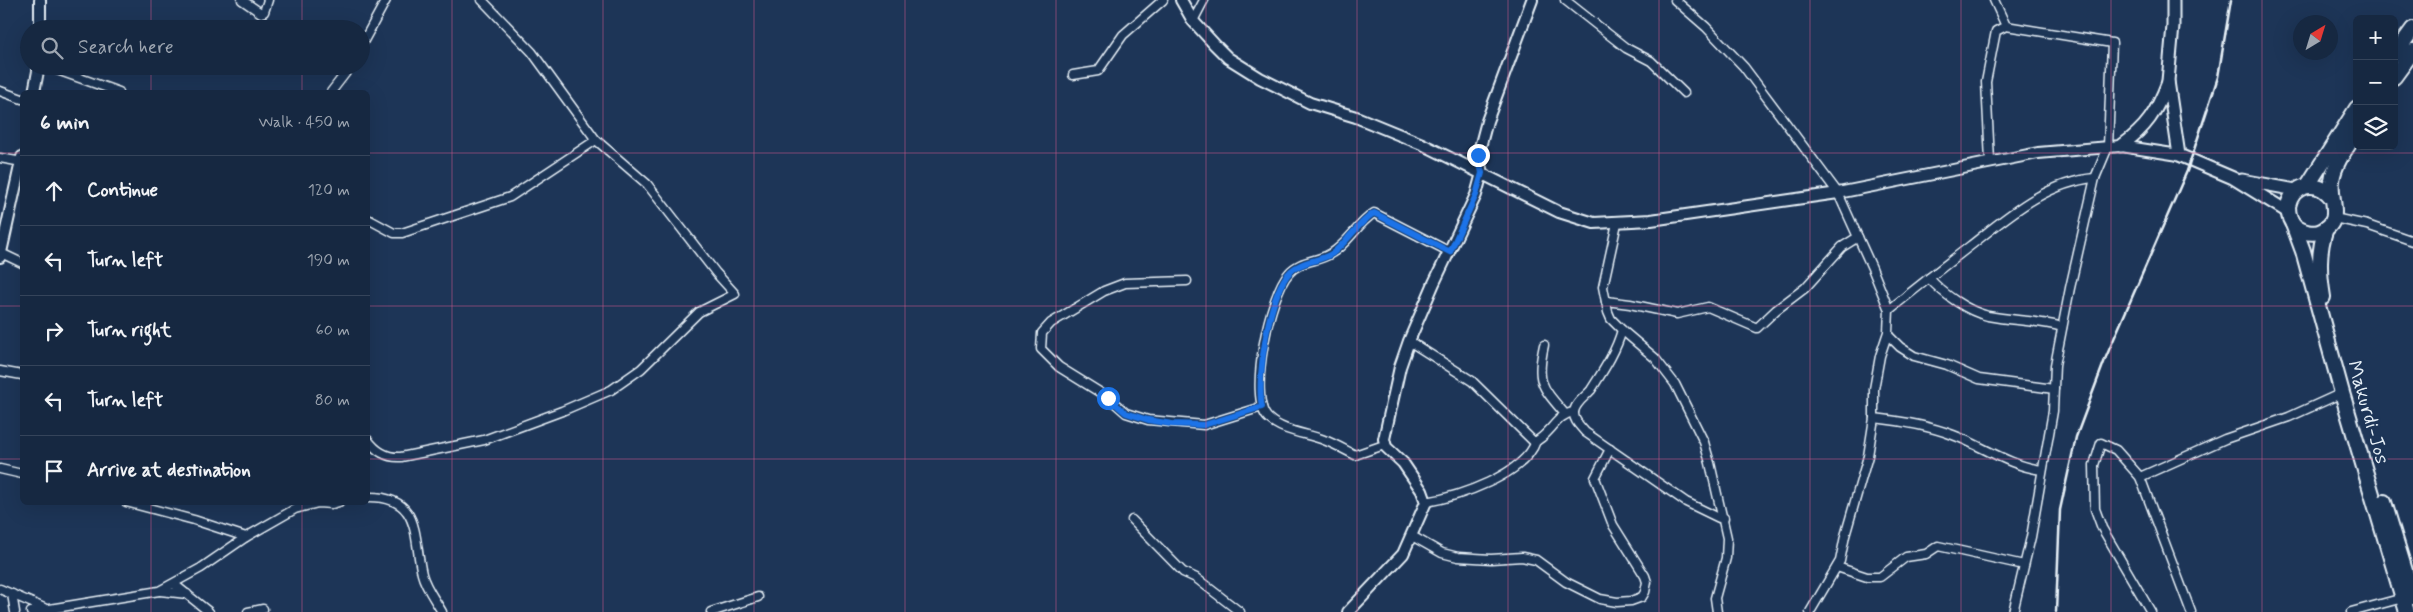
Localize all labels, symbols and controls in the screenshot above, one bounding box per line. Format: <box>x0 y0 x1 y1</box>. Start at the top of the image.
north arrow <box>2293 15 2338 60</box>
map controls <box>2353 15 2398 150</box>
button: + <box>2353 15 2398 60</box>
search box <box>20 20 370 75</box>
icon: search <box>38 34 66 62</box>
text: Search here <box>78 35 174 60</box>
button: − <box>2353 60 2398 105</box>
button: layers <box>2353 105 2398 150</box>
text: 6 min <box>40 109 90 137</box>
text: Walk · 450 m <box>259 112 350 133</box>
route end <box>1467 144 1490 167</box>
icon: ahead <box>40 177 68 205</box>
text: Continue <box>87 178 158 203</box>
text: 120 m <box>308 180 350 201</box>
icon: left <box>40 247 68 275</box>
text: Turn left <box>87 248 163 273</box>
text: 190 m <box>307 250 350 271</box>
icon: right <box>40 317 68 345</box>
text: Turn right <box>87 318 171 343</box>
text: 60 m <box>316 320 350 341</box>
street label: Makurdi-Jos <box>2340 358 2395 467</box>
icon: left <box>40 387 68 415</box>
route start <box>1097 387 1120 410</box>
text: Turn left <box>87 388 163 413</box>
text: 80 m <box>315 390 350 411</box>
icon: arrive <box>40 457 68 485</box>
text: Arrive at destination <box>87 458 251 483</box>

